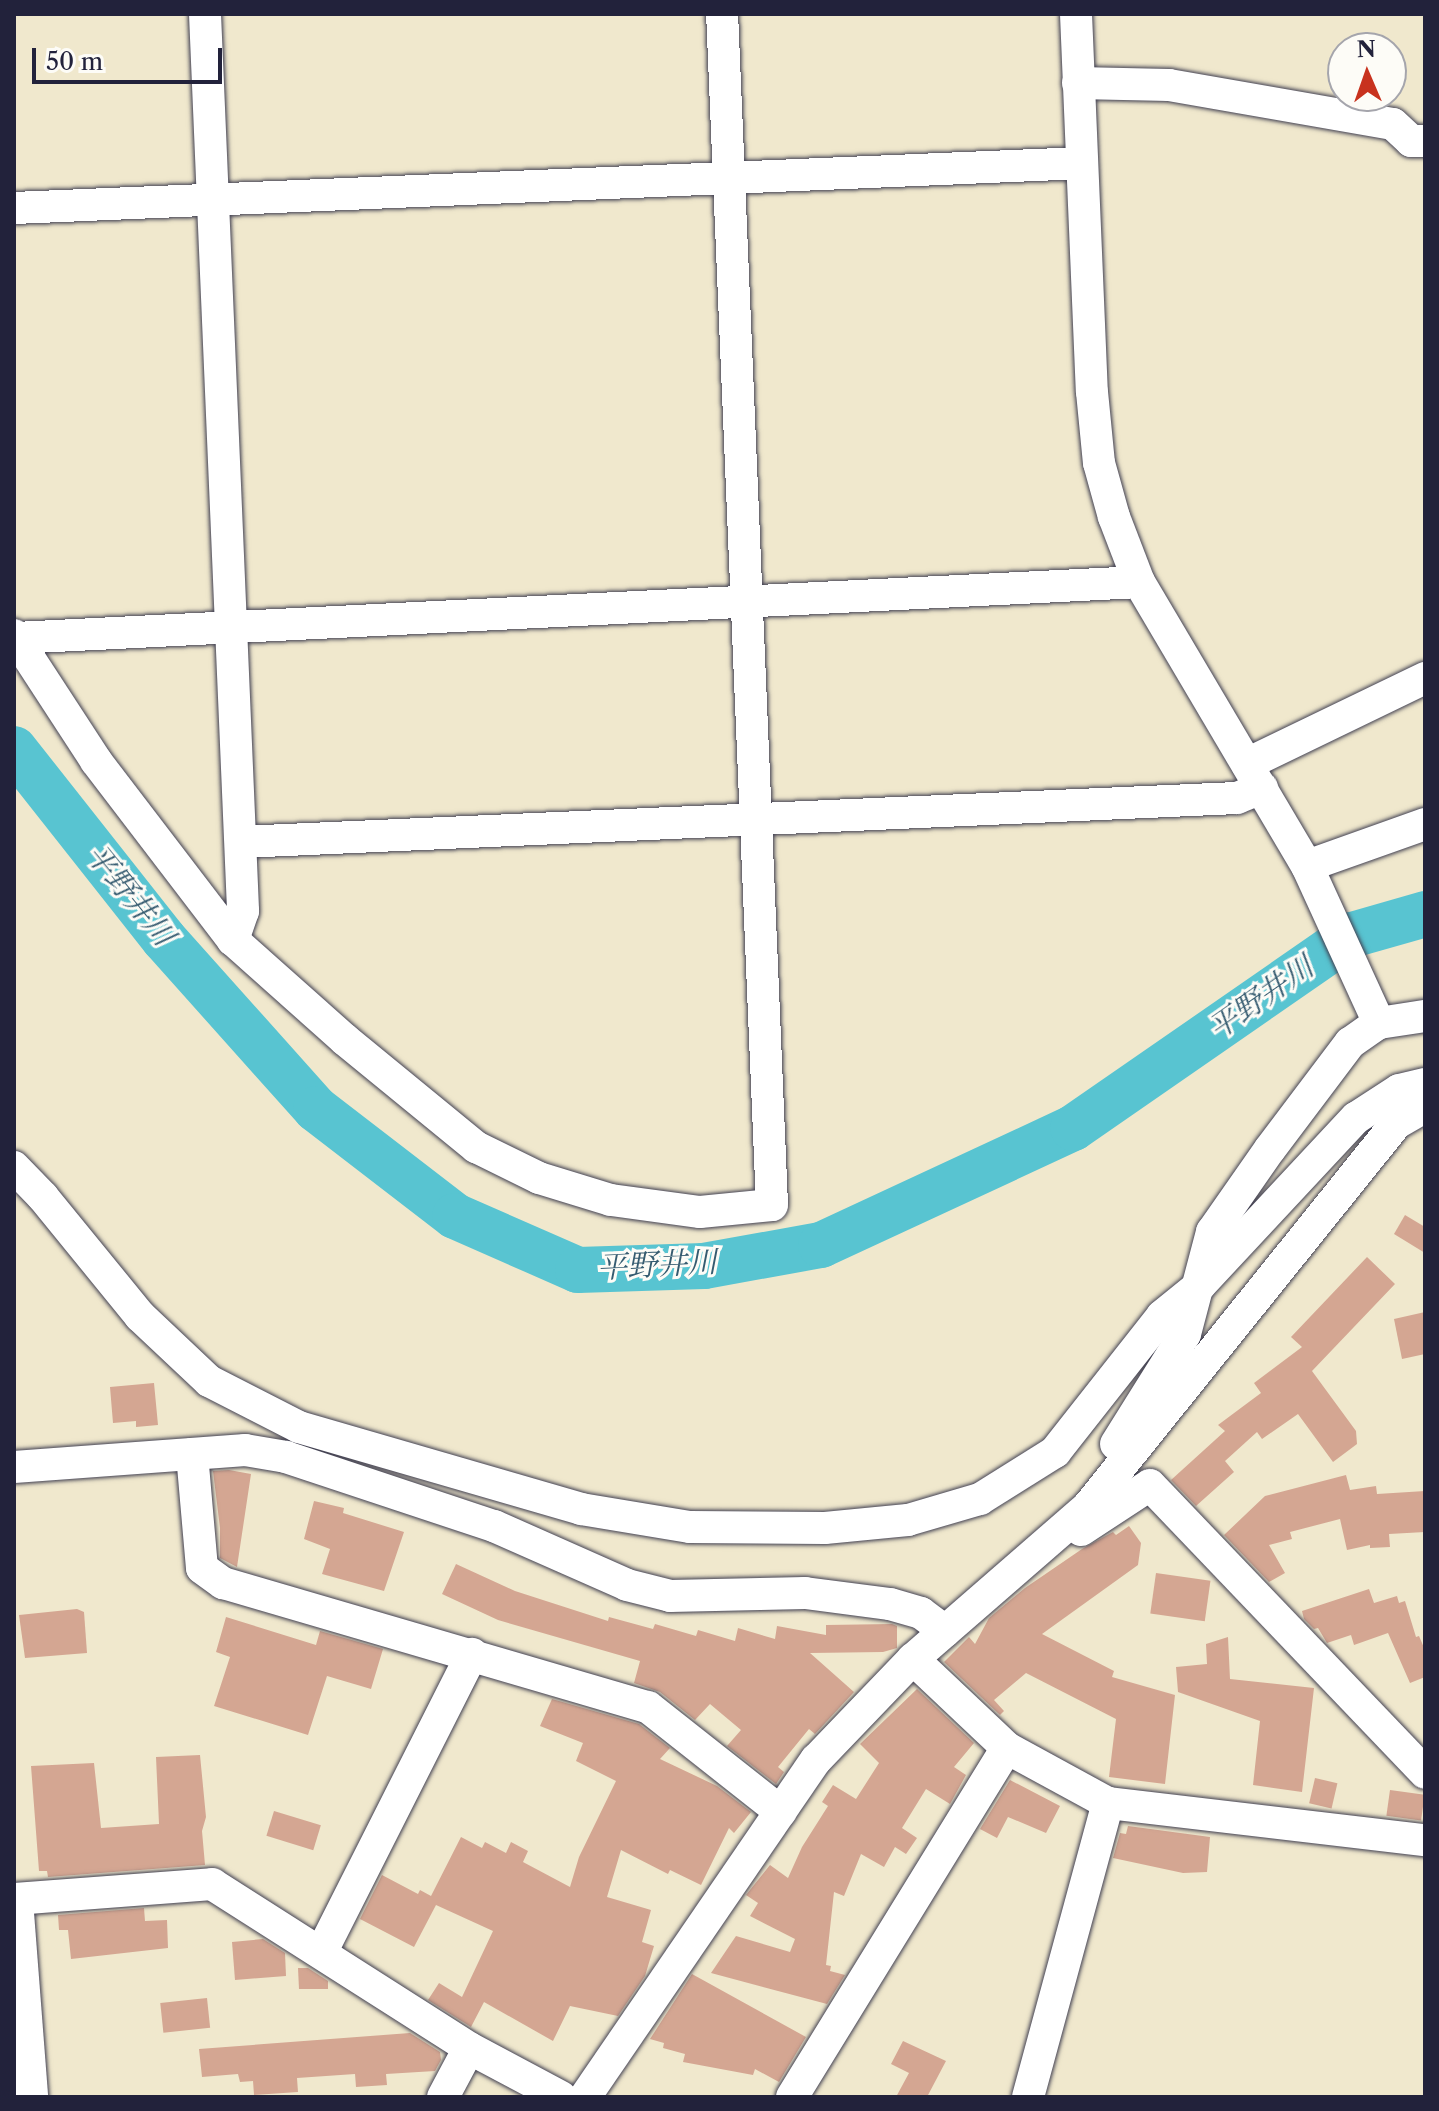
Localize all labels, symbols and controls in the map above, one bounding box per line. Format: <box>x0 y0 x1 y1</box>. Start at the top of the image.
scale bar <box>36 32 226 82</box>
north arrow <box>1327 32 1407 112</box>
text: N <box>1356 36 1376 63</box>
text: 50 m <box>46 47 103 76</box>
water label: 平野井川 <box>78 837 182 953</box>
water label: 平野井川 <box>1202 949 1320 1047</box>
water label: 平野井川 <box>596 1244 718 1286</box>

